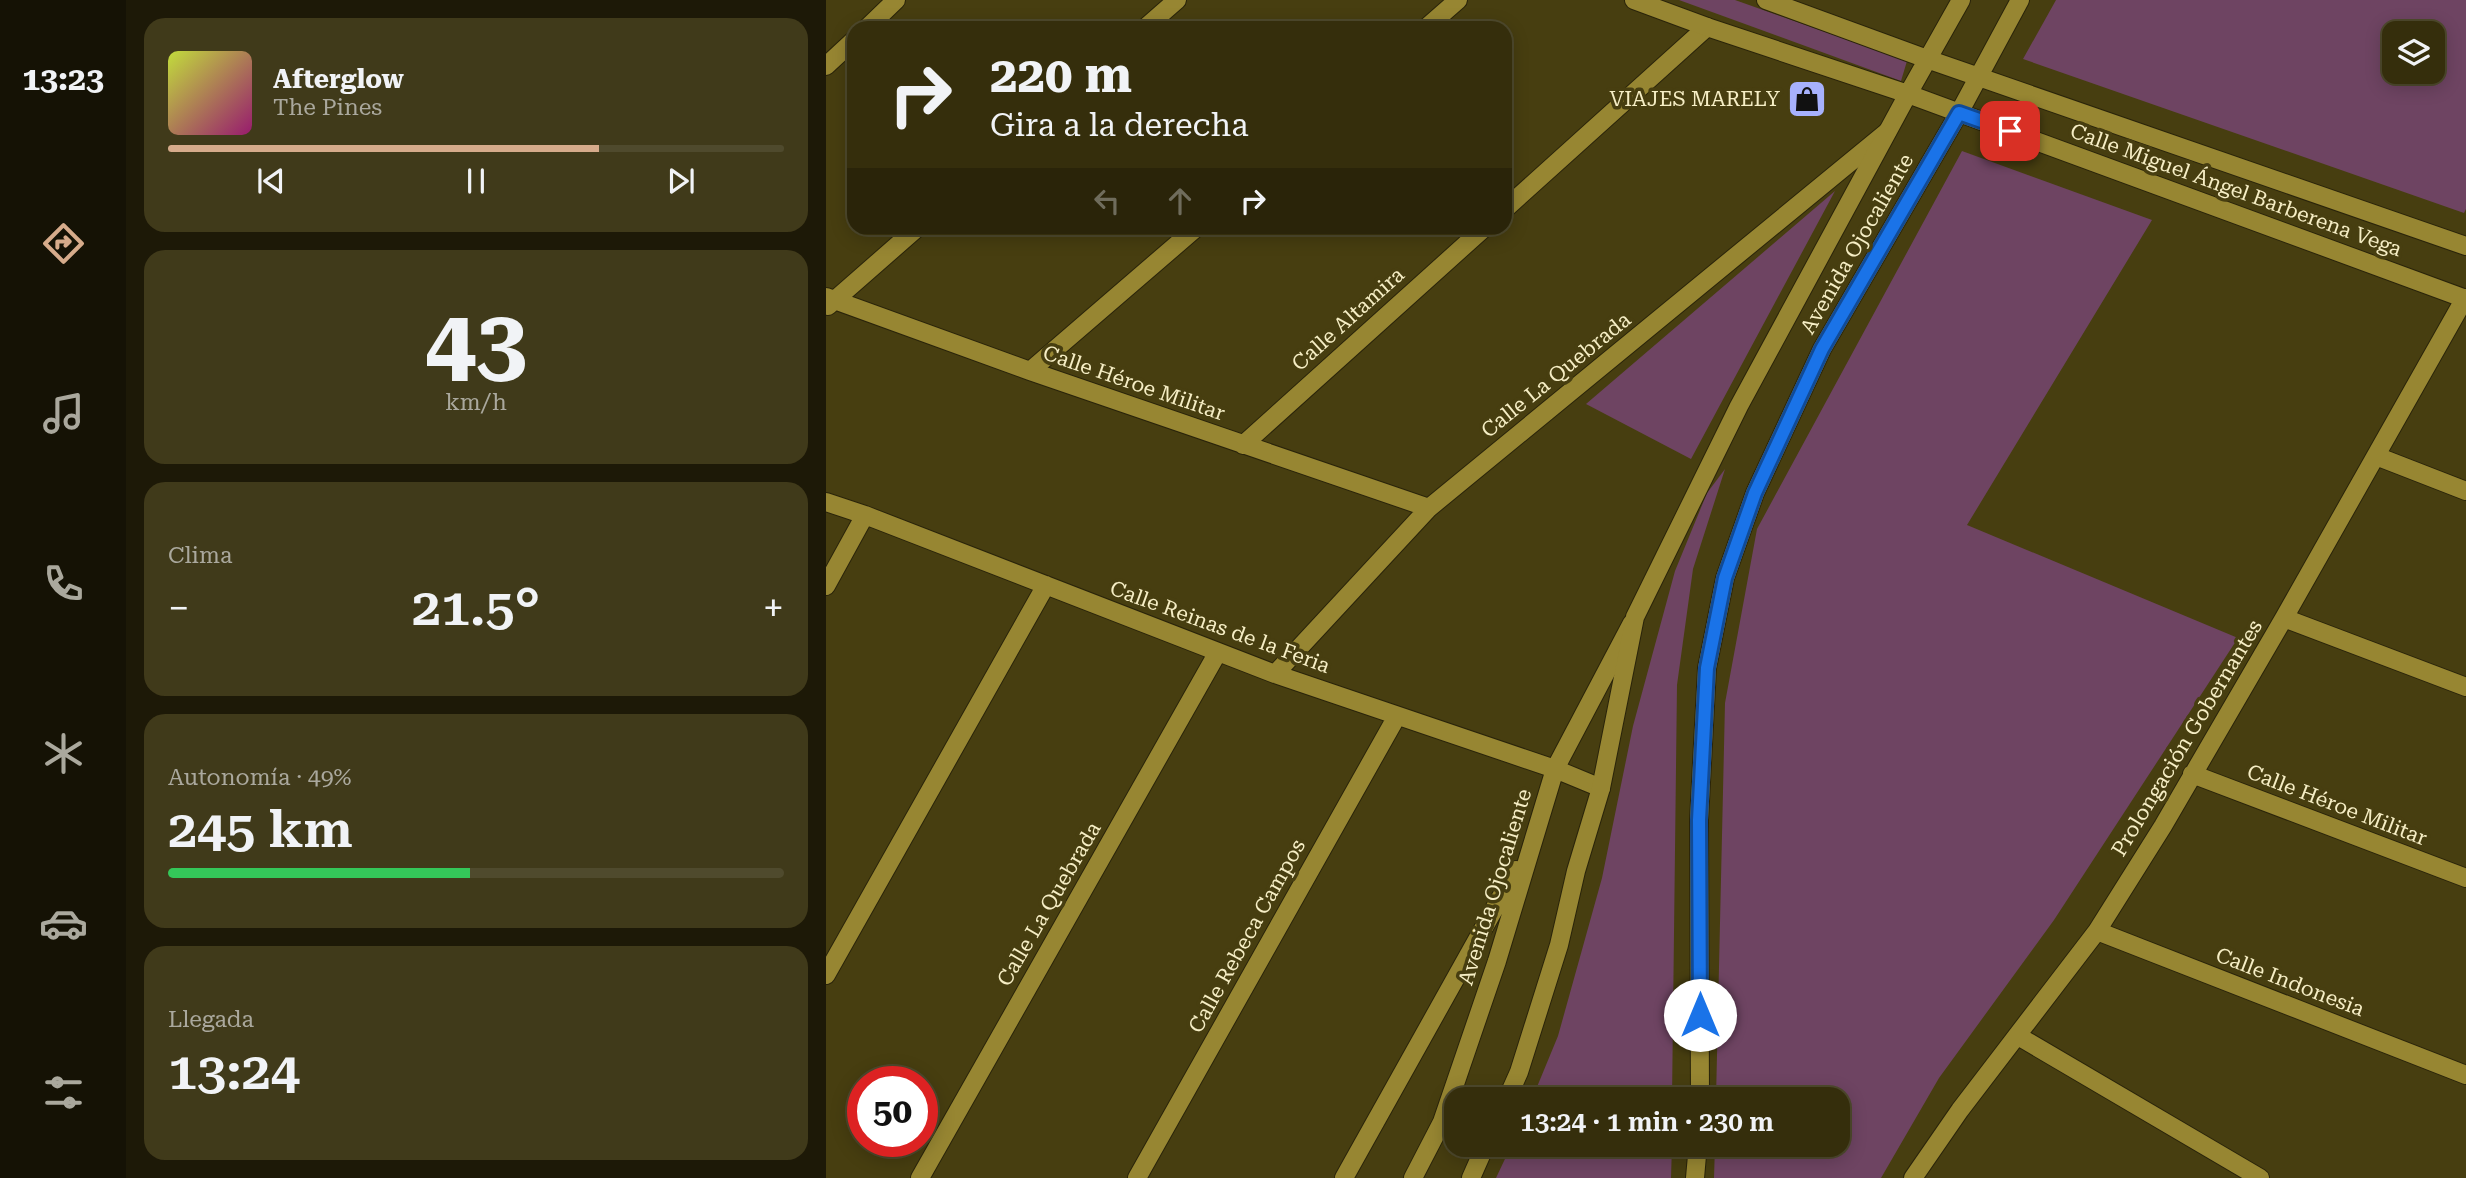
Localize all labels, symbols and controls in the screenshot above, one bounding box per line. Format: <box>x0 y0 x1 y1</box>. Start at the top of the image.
map controls <box>2382 21 2445 84</box>
button: layers <box>2382 21 2445 84</box>
text: 220 m <box>990 47 1132 104</box>
icon: right <box>875 49 966 140</box>
text: 13:23 <box>22 60 104 98</box>
text: Afterglow <box>273 64 404 94</box>
shop icon: VIAJES MARELY <box>1786 78 1828 120</box>
place label: VIAJES MARELY <box>1609 87 1781 111</box>
text: The Pines <box>273 94 382 121</box>
pin <box>1980 101 2040 161</box>
text: Gira a la derecha <box>990 106 1249 144</box>
icon: arrive <box>1991 112 2029 150</box>
street label: Calle Miguel Ángel Barberena Vega <box>2067 118 2406 262</box>
street label: Avenida Ojocaliente <box>1796 150 1918 338</box>
icon: previous <box>252 162 290 200</box>
icon: pause <box>457 162 495 200</box>
icon: next <box>662 162 700 200</box>
icon: left <box>1088 182 1126 220</box>
icon: ahead <box>1161 182 1199 220</box>
icon: right <box>1234 182 1272 220</box>
icon: directions <box>39 219 88 268</box>
street label: Calle Altamira <box>1287 262 1409 376</box>
text: 43 <box>425 290 527 396</box>
street label: Calle La Quebrada <box>1476 307 1636 443</box>
street label: Calle Héroe Militar <box>1040 341 1228 426</box>
icon: music <box>39 389 88 438</box>
text: km/h <box>445 389 507 416</box>
text: Clima <box>168 542 232 569</box>
icon: phone <box>39 559 88 608</box>
street label: Calle Reinas de la Feria <box>1107 576 1334 678</box>
text: 21.5° <box>412 577 540 638</box>
text: − <box>168 586 189 630</box>
text: + <box>763 586 784 630</box>
street label: Prolongación Gobernantes <box>2107 615 2267 861</box>
icon: climate <box>39 729 88 778</box>
street label: Calle Héroe Militar <box>2244 760 2431 851</box>
text: Autonomía · 49% <box>168 764 352 791</box>
street label: Avenida Ojocaliente <box>1454 786 1536 988</box>
text: 245 km <box>168 799 353 860</box>
street label: Calle La Quebrada <box>992 817 1106 990</box>
street label: Calle Rebeca Campos <box>1184 835 1310 1037</box>
icon: car <box>39 899 88 948</box>
street label: Calle Indonesia <box>2212 943 2368 1022</box>
position arrow <box>1663 978 1737 1052</box>
text: Llegada <box>168 1006 254 1033</box>
text: 13:24 <box>168 1041 300 1102</box>
speed limit sign: 50 <box>847 1066 938 1157</box>
icon: filters <box>39 1068 88 1117</box>
text: 13:24 · 1 min · 230 m <box>1520 1107 1774 1137</box>

